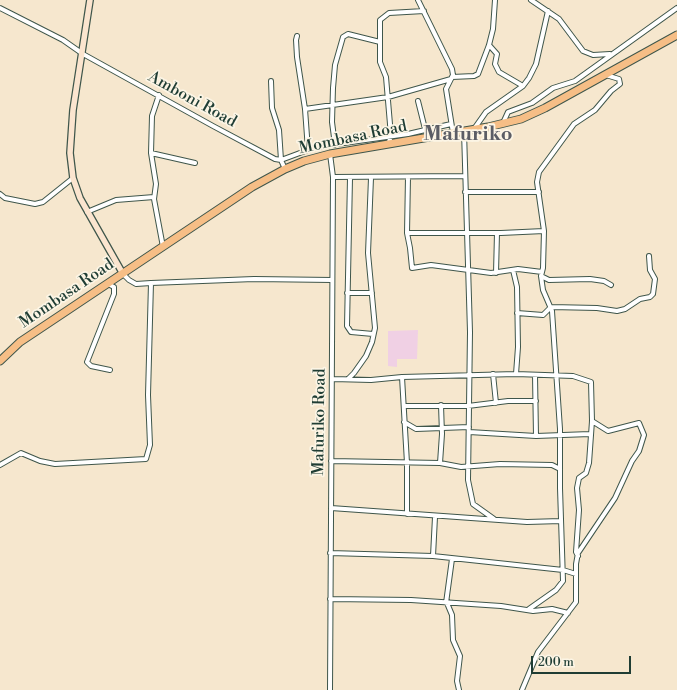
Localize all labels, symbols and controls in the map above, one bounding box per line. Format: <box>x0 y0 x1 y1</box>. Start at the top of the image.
street label: Amboni Road <box>144 68 240 132</box>
street label: Mombasa Road <box>297 117 409 159</box>
district label: Mafuriko <box>423 123 513 147</box>
street label: Mombasa Road <box>16 255 118 333</box>
street label: Mafuriko Road <box>309 368 331 476</box>
scale bar <box>533 648 633 674</box>
text: 200 m <box>538 655 574 670</box>

